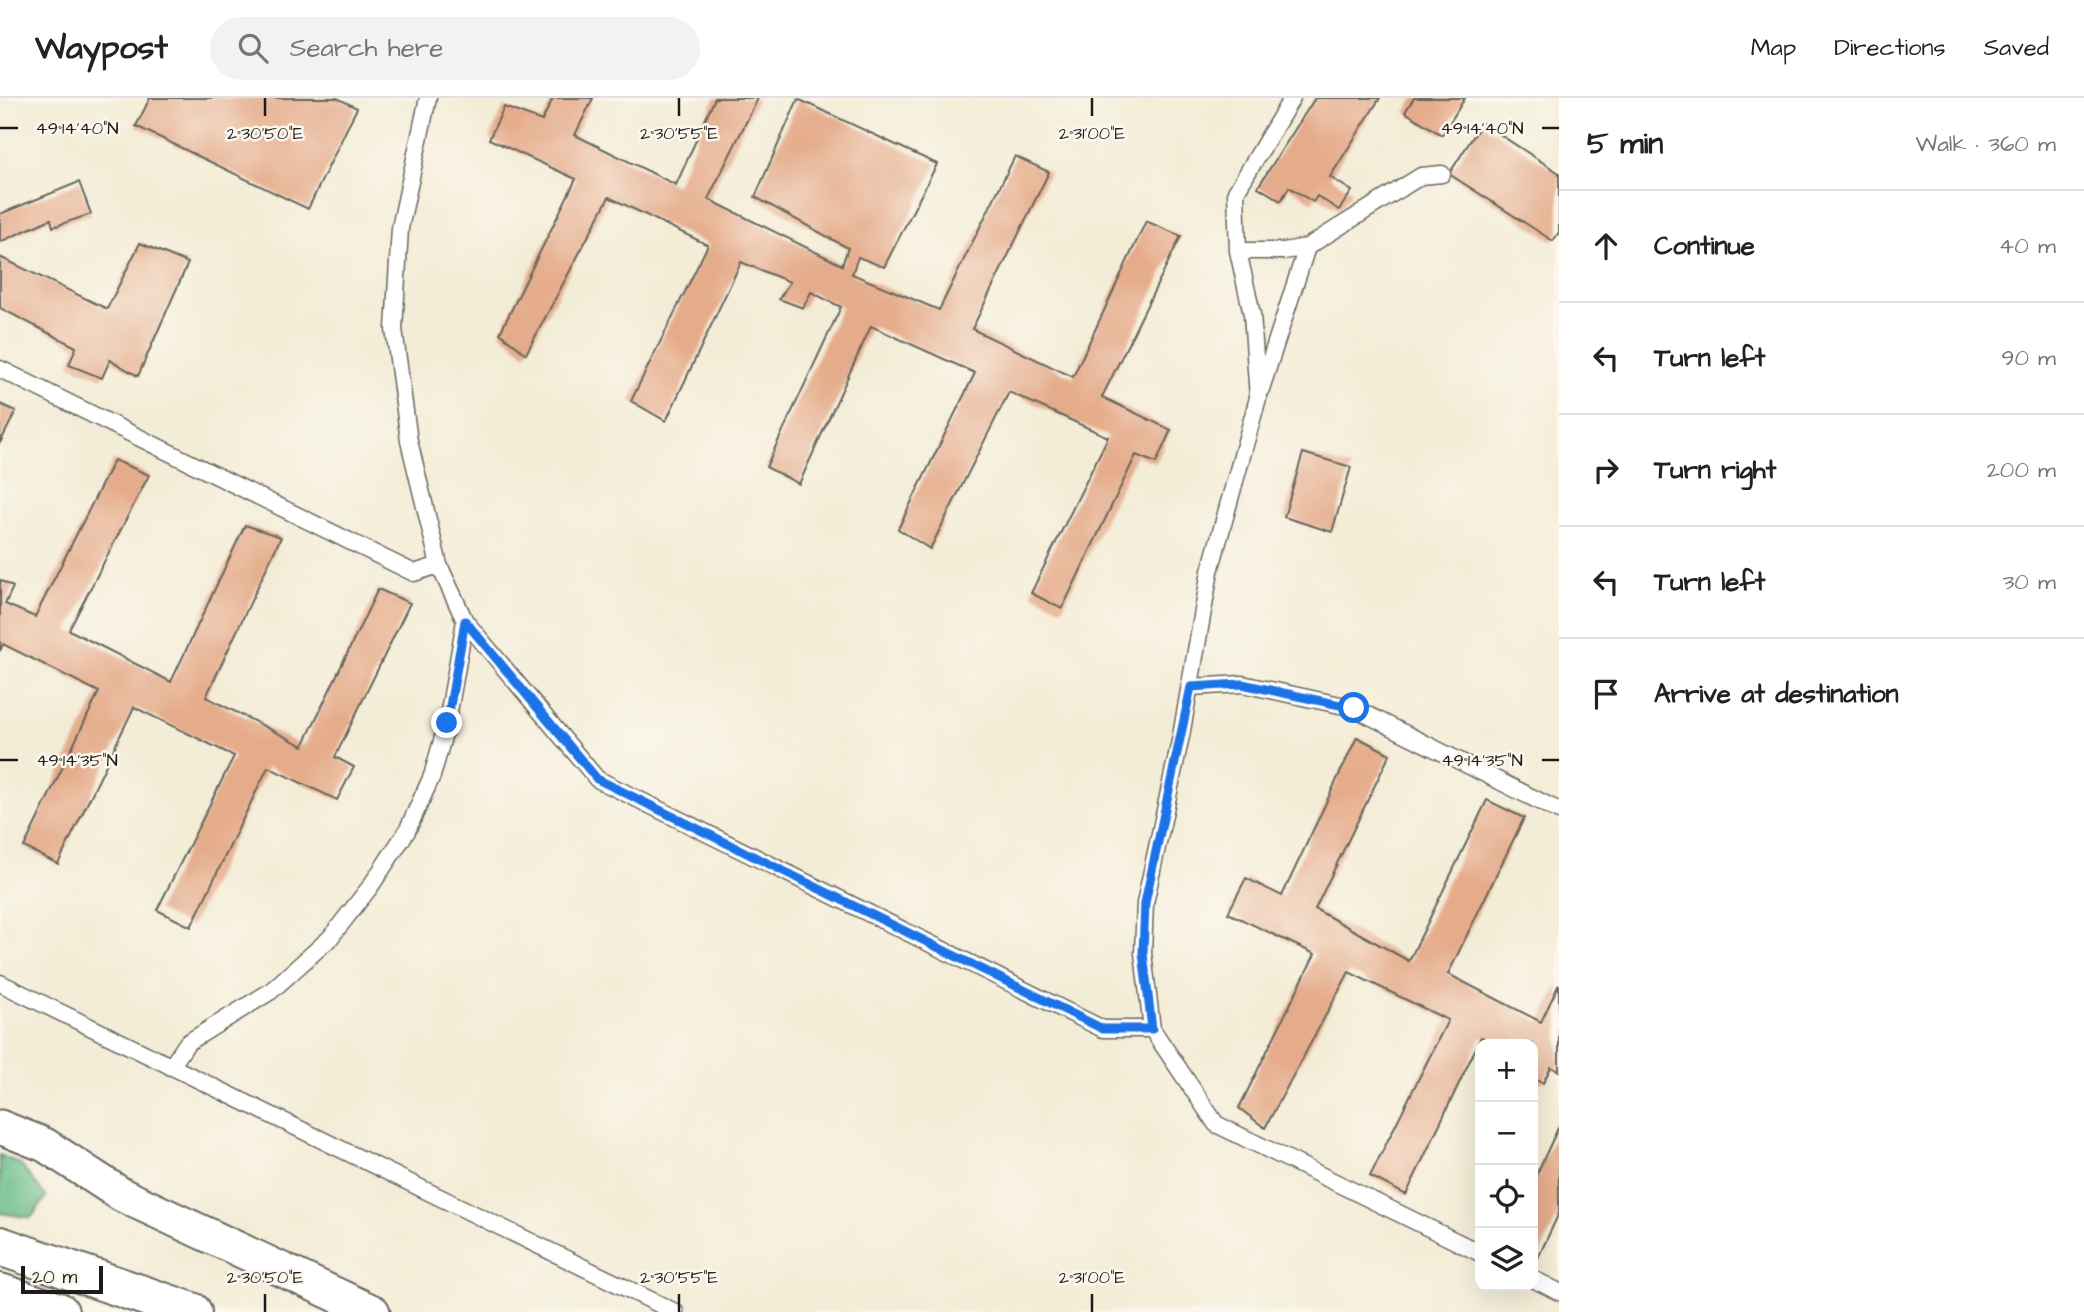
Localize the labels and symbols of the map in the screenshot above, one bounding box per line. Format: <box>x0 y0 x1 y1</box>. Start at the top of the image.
text: 49°14'40"N <box>35 116 119 141</box>
text: 49°14'40"N <box>1440 116 1524 141</box>
text: 2°30'50"E <box>227 121 304 146</box>
text: 2°30'55"E <box>640 121 718 146</box>
text: 2°31'00"E <box>1059 121 1125 146</box>
route start <box>1338 692 1369 723</box>
route end <box>431 707 462 738</box>
text: 49°14'35"N <box>36 748 118 773</box>
text: 49°14'35"N <box>1441 748 1523 773</box>
scale bar <box>21 1263 103 1295</box>
text: 2°30'50"E <box>227 1265 304 1290</box>
text: 2°30'55"E <box>640 1265 718 1290</box>
text: 2°31'00"E <box>1059 1265 1125 1290</box>

